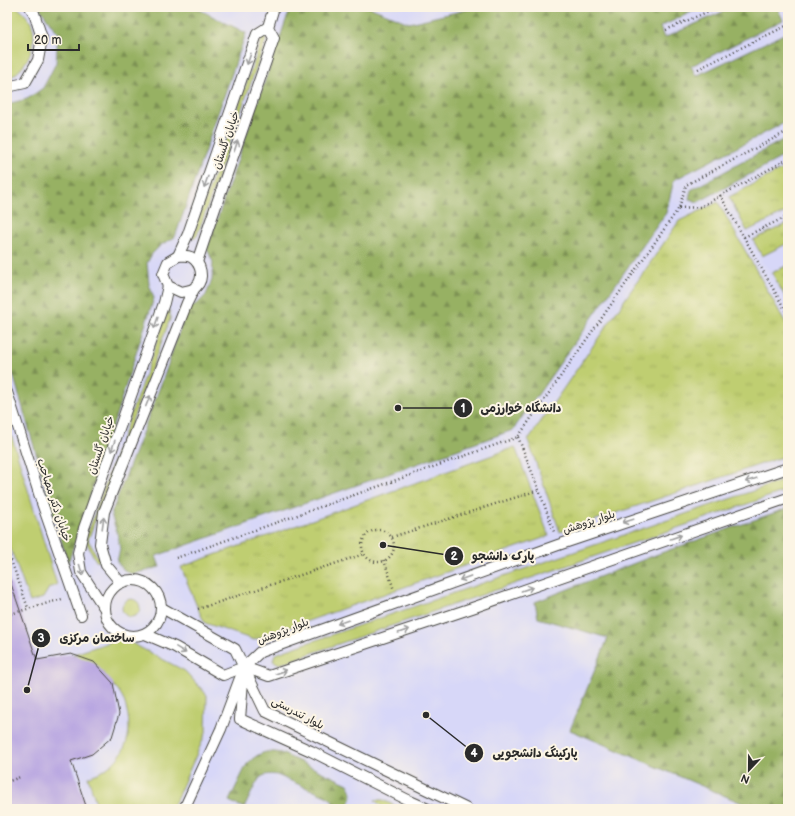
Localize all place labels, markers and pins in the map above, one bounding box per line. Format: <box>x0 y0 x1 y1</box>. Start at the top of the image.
callout: دانشگاه خوارزمی <box>453 396 570 420</box>
callout: پارک دانشجو <box>444 544 542 568</box>
callout: ساختمان مرکزی <box>31 626 142 650</box>
callout: پارکینگ دانشجویی <box>464 741 585 765</box>

